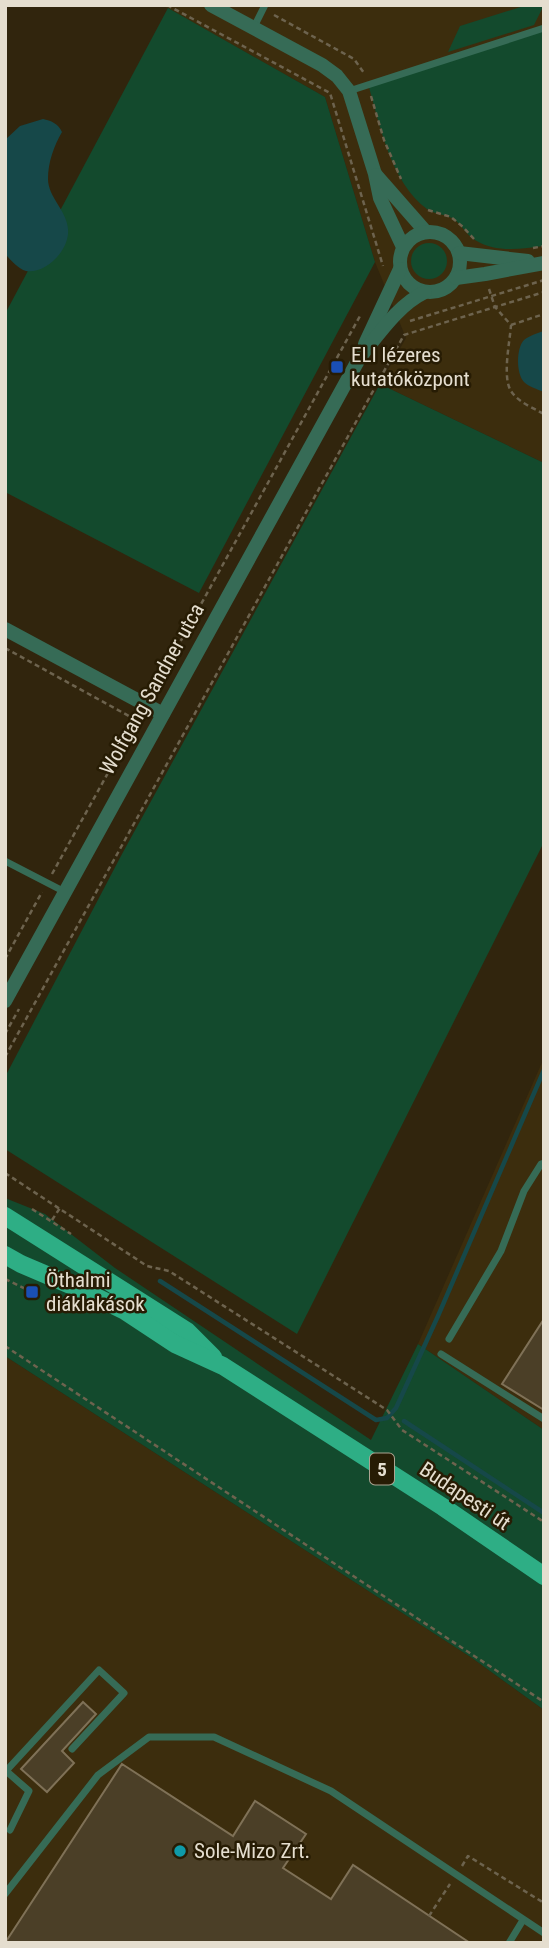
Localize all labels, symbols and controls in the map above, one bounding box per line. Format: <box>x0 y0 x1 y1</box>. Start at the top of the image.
place label: ELI lézeres kutatóközpont <box>351 343 470 391</box>
marker: ELI lézeres kutatóközpont <box>329 359 345 375</box>
street label: Wolfgang Sandner utca <box>95 599 209 779</box>
place label: Öthalmi diáklakások <box>46 1268 145 1316</box>
marker: Öthalmi diáklakások <box>24 1284 40 1300</box>
road number: 5 <box>370 1454 394 1484</box>
street label: Budapesti út <box>415 1457 515 1535</box>
place label: Sole-Mizo Zrt. <box>194 1839 310 1863</box>
marker: Sole-Mizo Zrt. <box>172 1843 188 1859</box>

